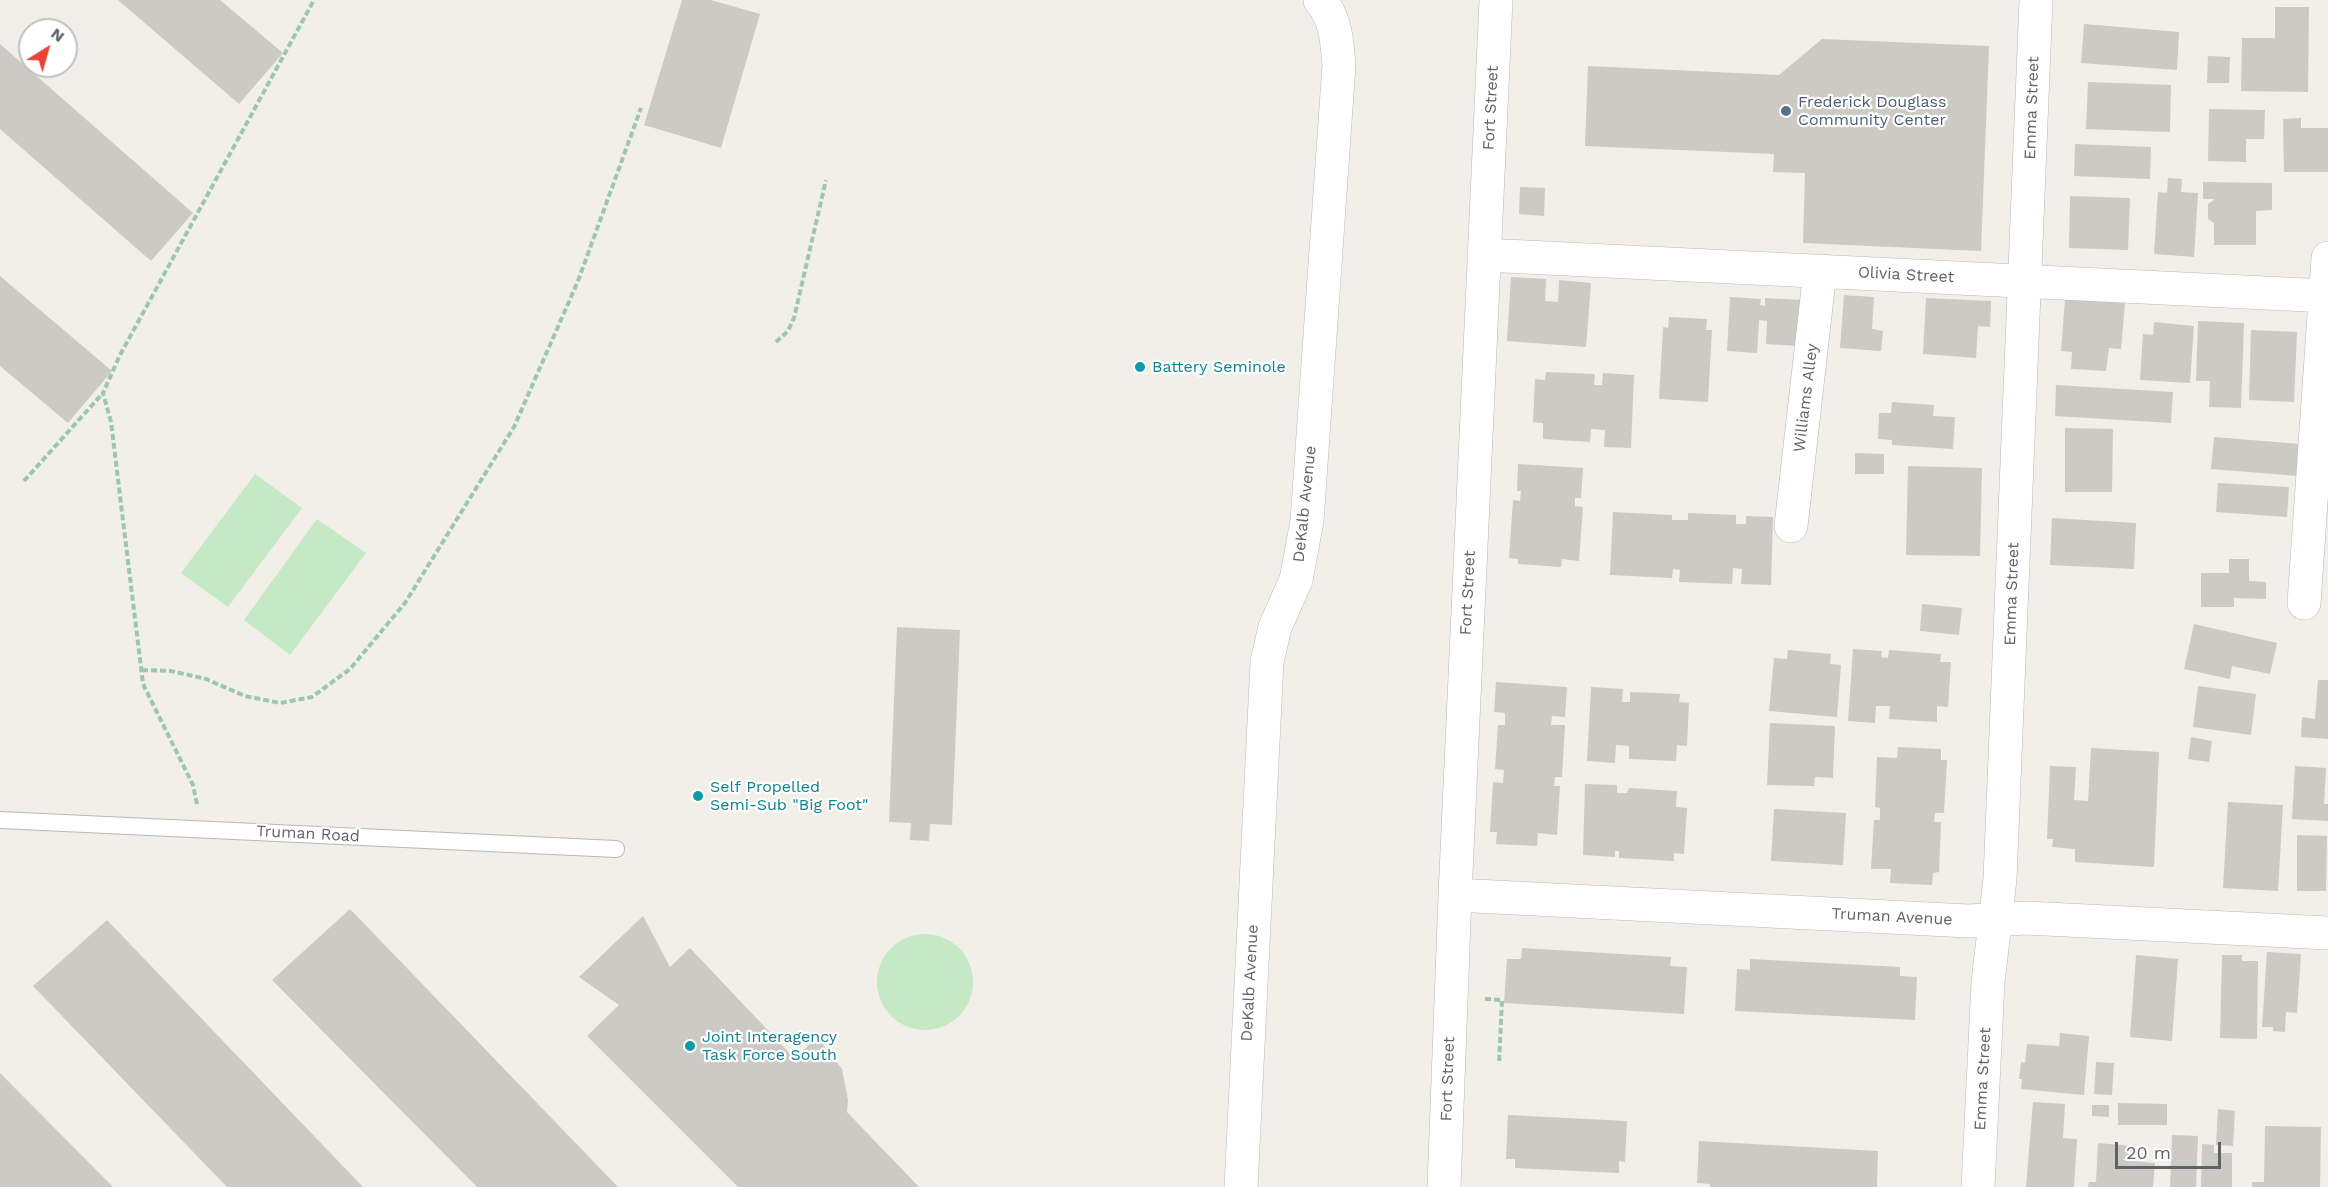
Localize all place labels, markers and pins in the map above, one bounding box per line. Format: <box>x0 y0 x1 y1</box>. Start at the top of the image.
place label: Frederick Douglass Community Center <box>1798 92 1946 130</box>
marker: Frederick Douglass Community Center <box>1779 104 1793 118</box>
place label: Battery Seminole <box>1152 357 1286 377</box>
marker: Battery Seminole <box>1133 360 1147 374</box>
place label: Self Propelled Semi-Sub "Big Foot" <box>710 777 869 815</box>
marker: Self Propelled Semi-Sub "Big Foot" <box>691 789 705 803</box>
place label: Joint Interagency Task Force South <box>702 1027 837 1065</box>
marker: Joint Interagency Task Force South <box>683 1039 697 1053</box>

